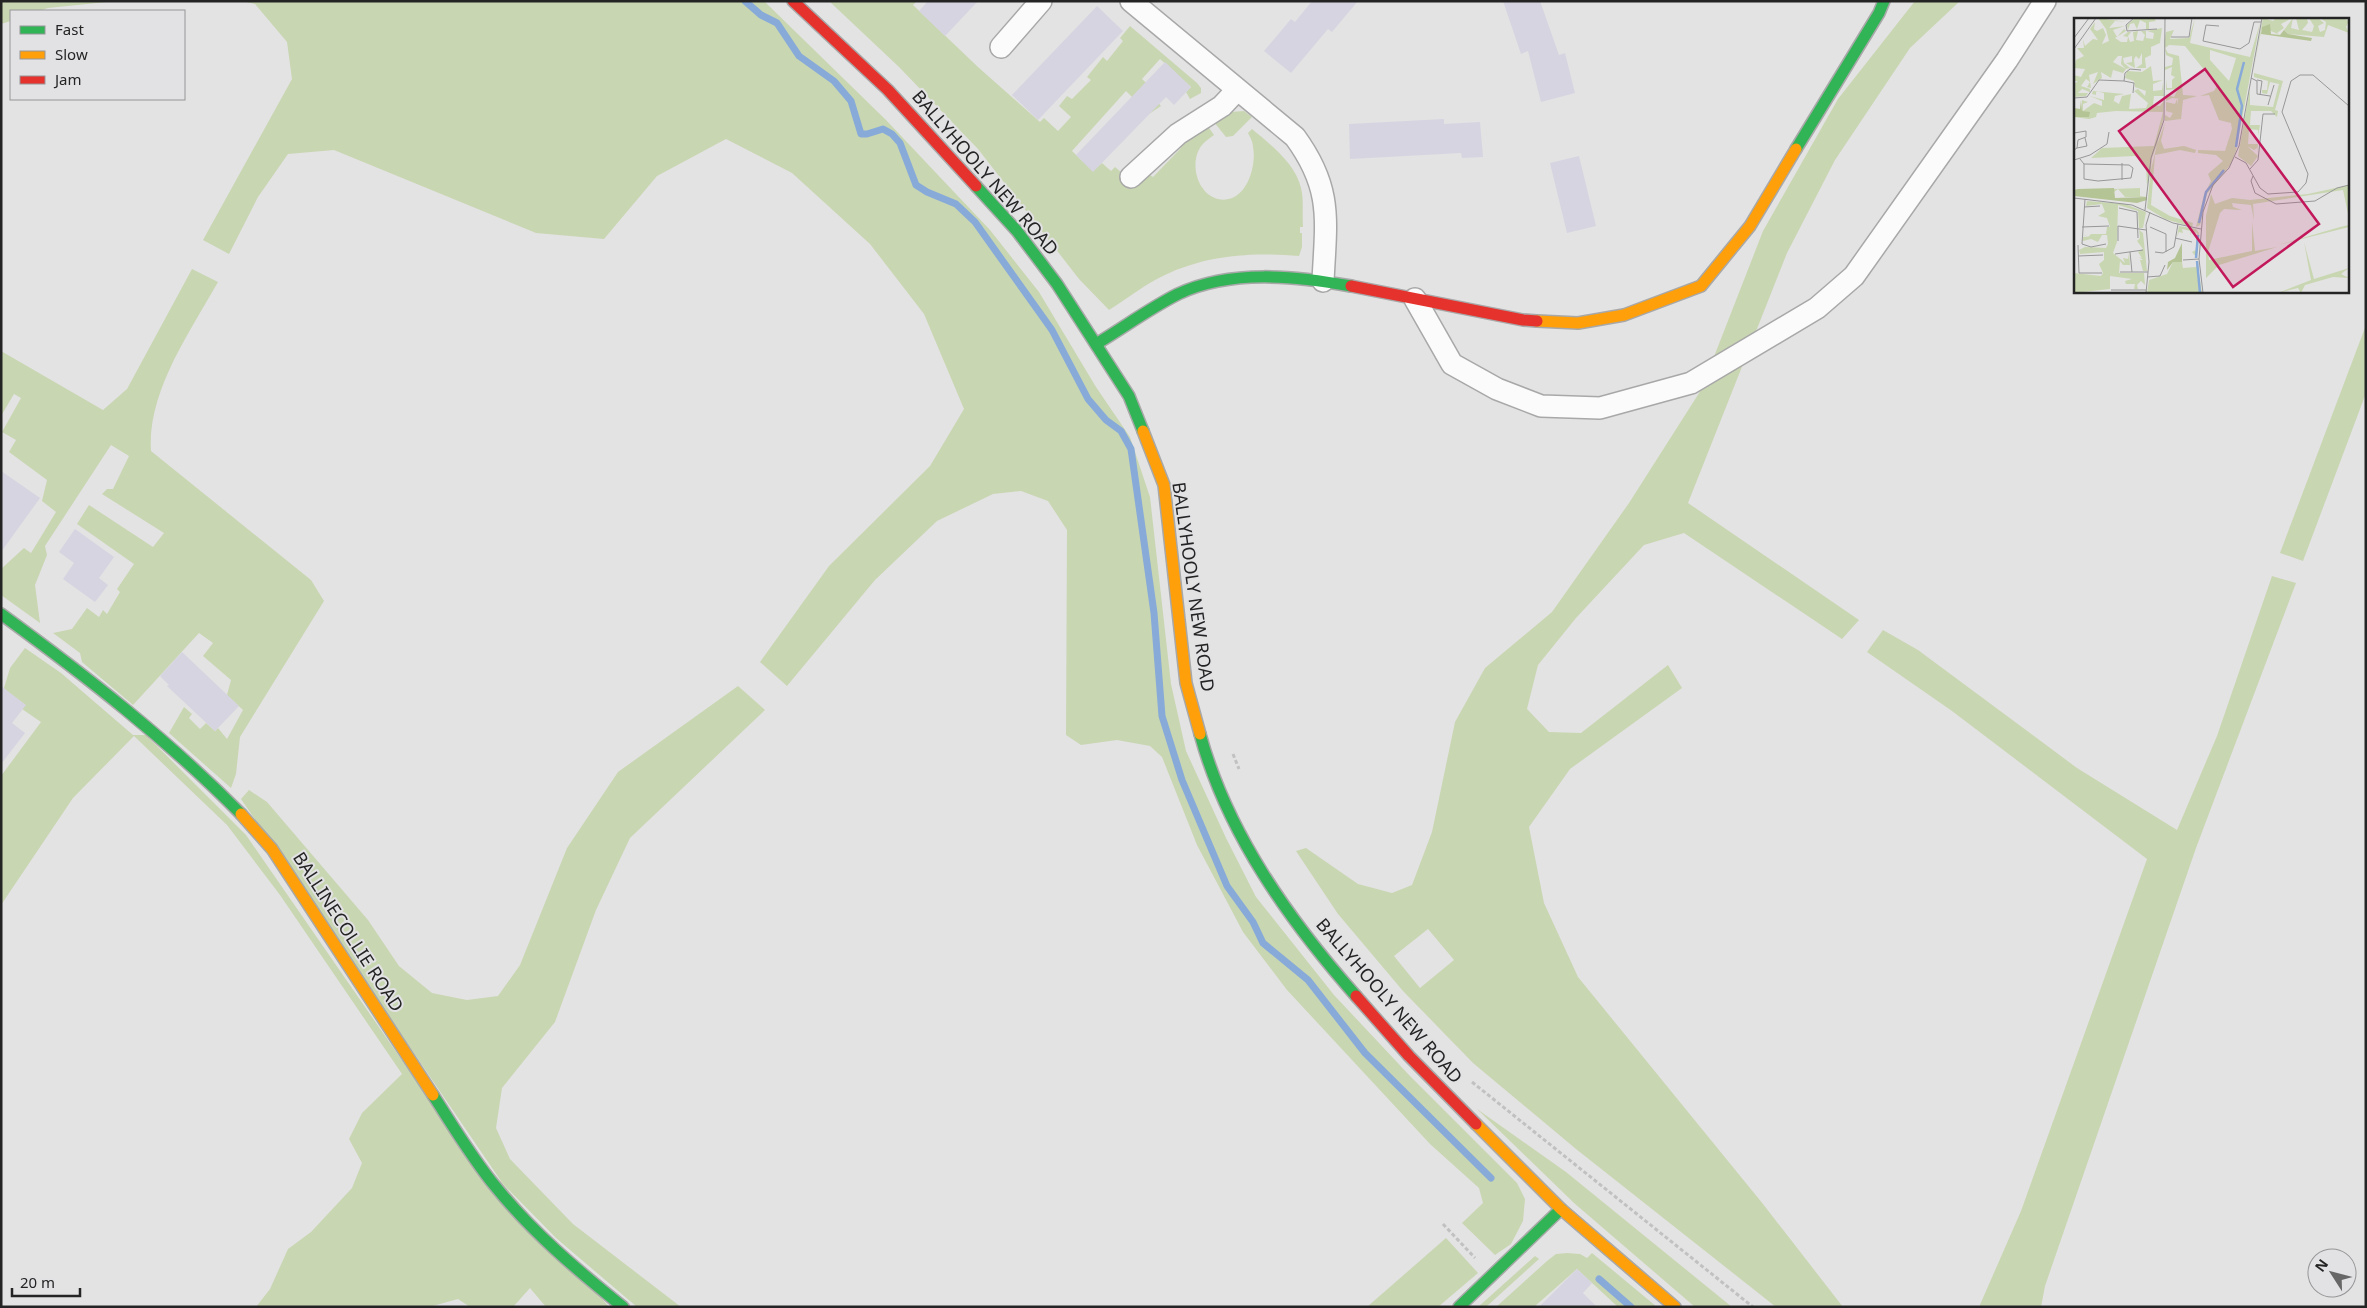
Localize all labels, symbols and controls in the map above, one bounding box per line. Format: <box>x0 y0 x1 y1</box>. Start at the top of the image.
legend <box>10 10 185 100</box>
inset map <box>2074 18 2350 292</box>
text: Fast <box>55 19 84 39</box>
text: Slow <box>55 44 88 64</box>
text: Jam <box>53 69 82 89</box>
street label: BALLYHOOLY NEW ROAD <box>907 85 1064 260</box>
street label: BALLYHOOLY NEW ROAD <box>1167 480 1221 693</box>
street label: BALLINECOLLIE ROAD <box>288 847 410 1016</box>
street label: BALLYHOOLY NEW ROAD <box>1311 913 1468 1088</box>
north arrow <box>2307 1248 2357 1298</box>
text: N <box>2310 1255 2332 1275</box>
scale bar <box>12 1266 80 1298</box>
text: 20 m <box>20 1272 55 1292</box>

